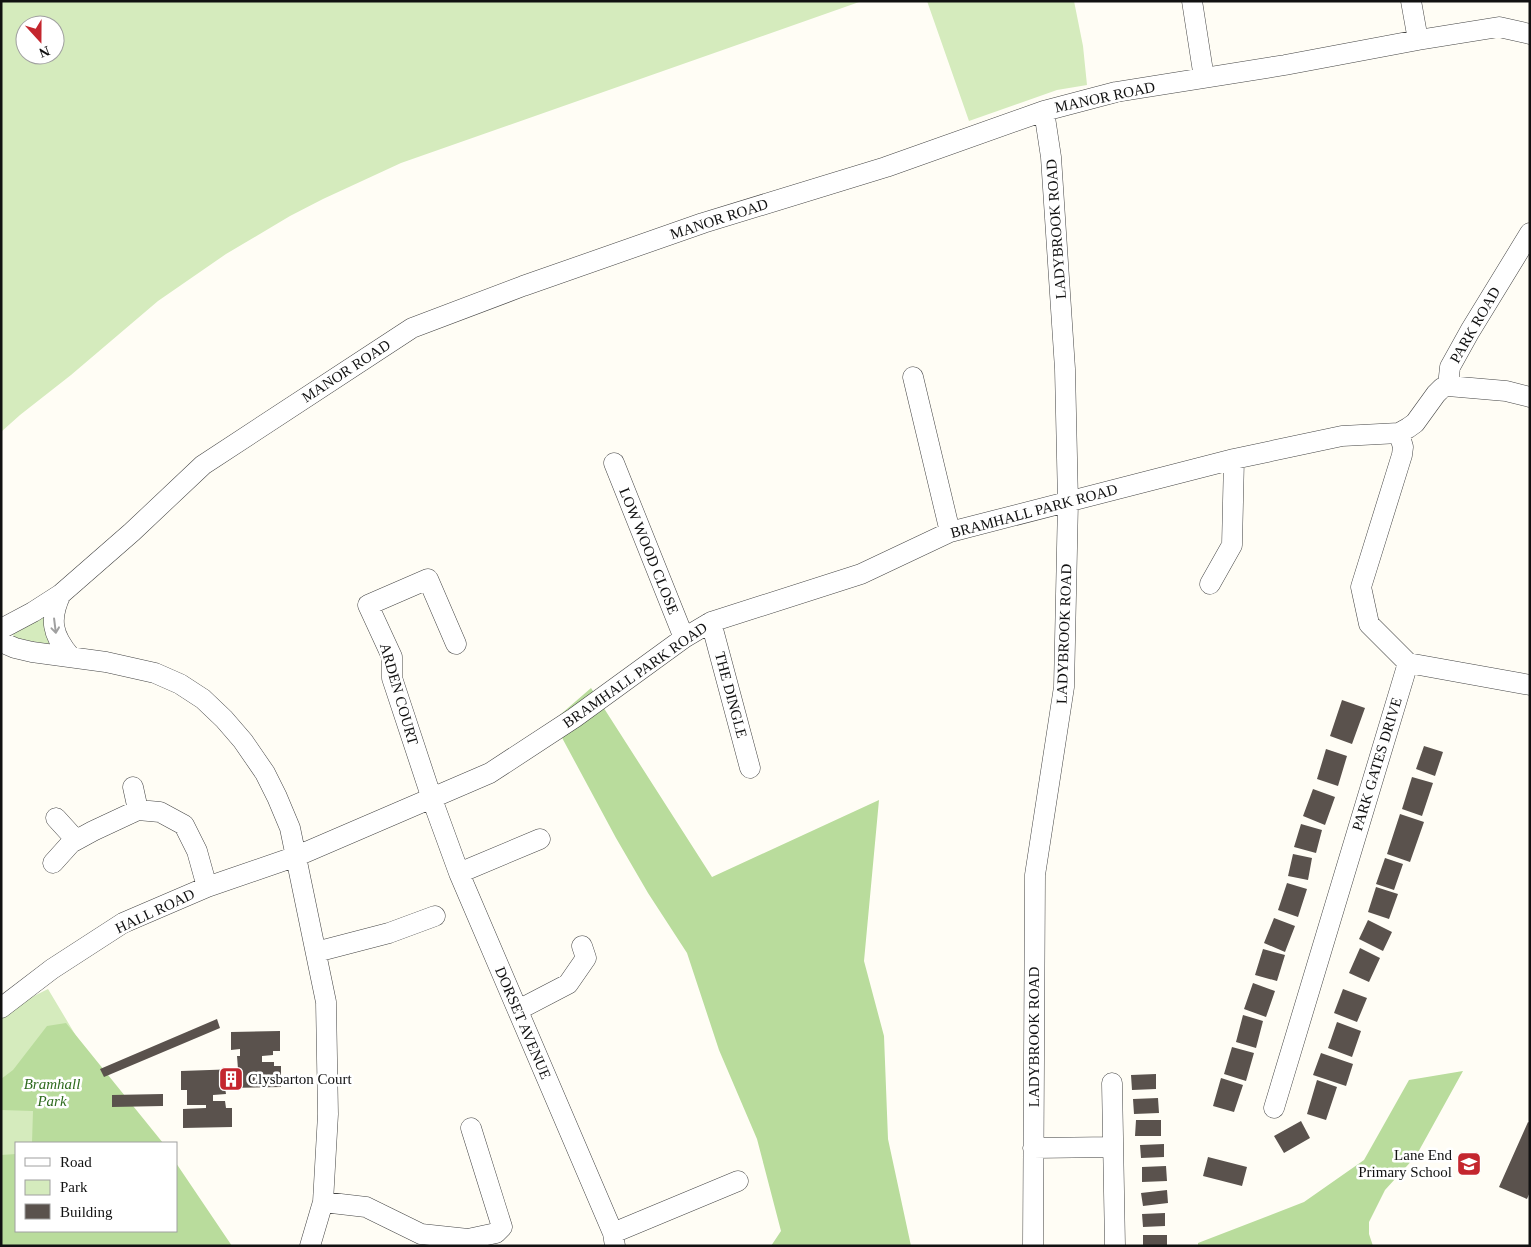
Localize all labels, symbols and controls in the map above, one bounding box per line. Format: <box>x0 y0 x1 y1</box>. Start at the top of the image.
north arrow <box>15 15 65 65</box>
text: N <box>37 43 52 60</box>
street label: MANOR ROAD <box>1053 79 1157 115</box>
street label: LADYBROOK ROAD <box>1043 158 1069 300</box>
street label: MANOR ROAD <box>668 196 770 242</box>
street label: PARK ROAD <box>1447 284 1503 366</box>
street label: MANOR ROAD <box>299 336 393 406</box>
street label: BRAMHALL PARK ROAD <box>949 481 1119 541</box>
street label: LOW WOOD CLOSE <box>616 485 682 617</box>
street label: LADYBROOK ROAD <box>1054 563 1074 704</box>
one-way arrow <box>50 618 60 634</box>
street label: BRAMHALL PARK ROAD <box>560 619 710 731</box>
street label: ARDEN COURT <box>377 641 421 747</box>
street label: THE DINGLE <box>712 650 750 740</box>
street label: PARK GATES DRIVE <box>1349 695 1405 833</box>
street label: HALL ROAD <box>113 886 197 936</box>
street label: DORSET AVENUE <box>492 964 554 1082</box>
street label: LADYBROOK ROAD <box>1026 967 1042 1107</box>
building icon: Clysbarton Court <box>218 1066 244 1092</box>
place label: Clysbarton Court <box>248 1071 353 1087</box>
park label: Bramhall Park <box>24 1076 80 1109</box>
legend <box>15 1142 178 1232</box>
place label: Lane End Primary School <box>1358 1147 1453 1180</box>
school or university icon: Lane End Primary School <box>1456 1151 1482 1177</box>
text: Road <box>60 1154 92 1170</box>
text: Park <box>60 1179 88 1195</box>
text: Building <box>60 1204 113 1220</box>

